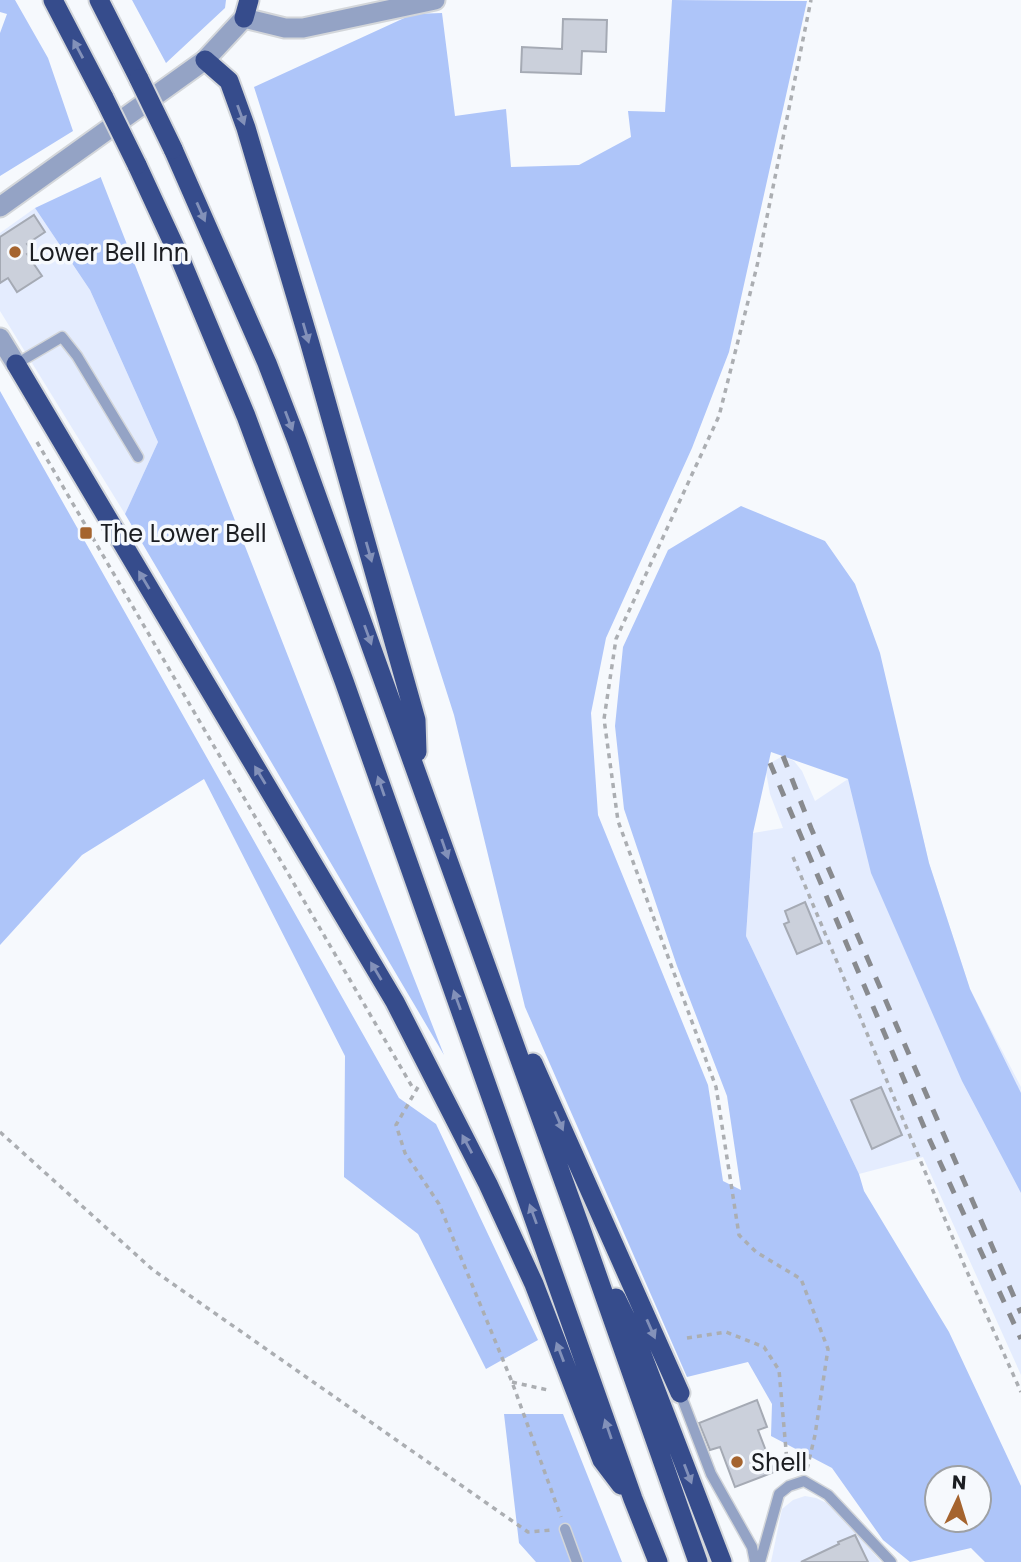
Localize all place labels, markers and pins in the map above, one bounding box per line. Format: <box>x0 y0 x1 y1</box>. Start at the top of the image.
place label: Lower Bell Inn <box>29 236 189 269</box>
marker: Lower Bell Inn <box>7 244 23 260</box>
place label: The Lower Bell <box>100 517 267 550</box>
marker: The Lower Bell <box>78 525 94 541</box>
place label: Shell <box>751 1446 807 1479</box>
marker: Shell <box>729 1454 745 1470</box>

